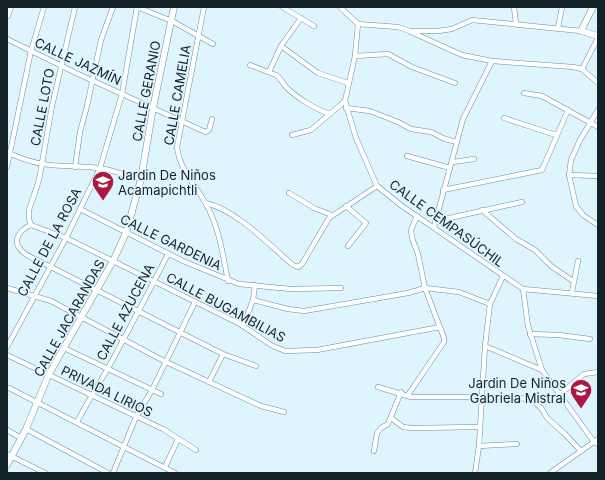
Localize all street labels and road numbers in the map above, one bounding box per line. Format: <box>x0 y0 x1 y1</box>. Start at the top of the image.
street label: CALLE JAZMÍN <box>32 34 124 88</box>
street label: CALLE GERANIO <box>128 39 164 143</box>
street label: CALLE CAMELIA <box>160 43 194 147</box>
street label: CALLE LOTO <box>27 67 57 147</box>
street label: CALLE CEMPASÚCHIL <box>387 176 507 270</box>
street label: CALLE DE LA ROSA <box>14 185 84 299</box>
street label: CALLE GARDENIA <box>118 211 224 273</box>
street label: CALLE JACARANDAS <box>30 257 108 379</box>
street label: CALLE AZUCENA <box>93 261 157 363</box>
street label: CALLE BUGAMBILIAS <box>164 269 288 345</box>
street label: PRIVADA LIRIOS <box>59 362 155 420</box>

